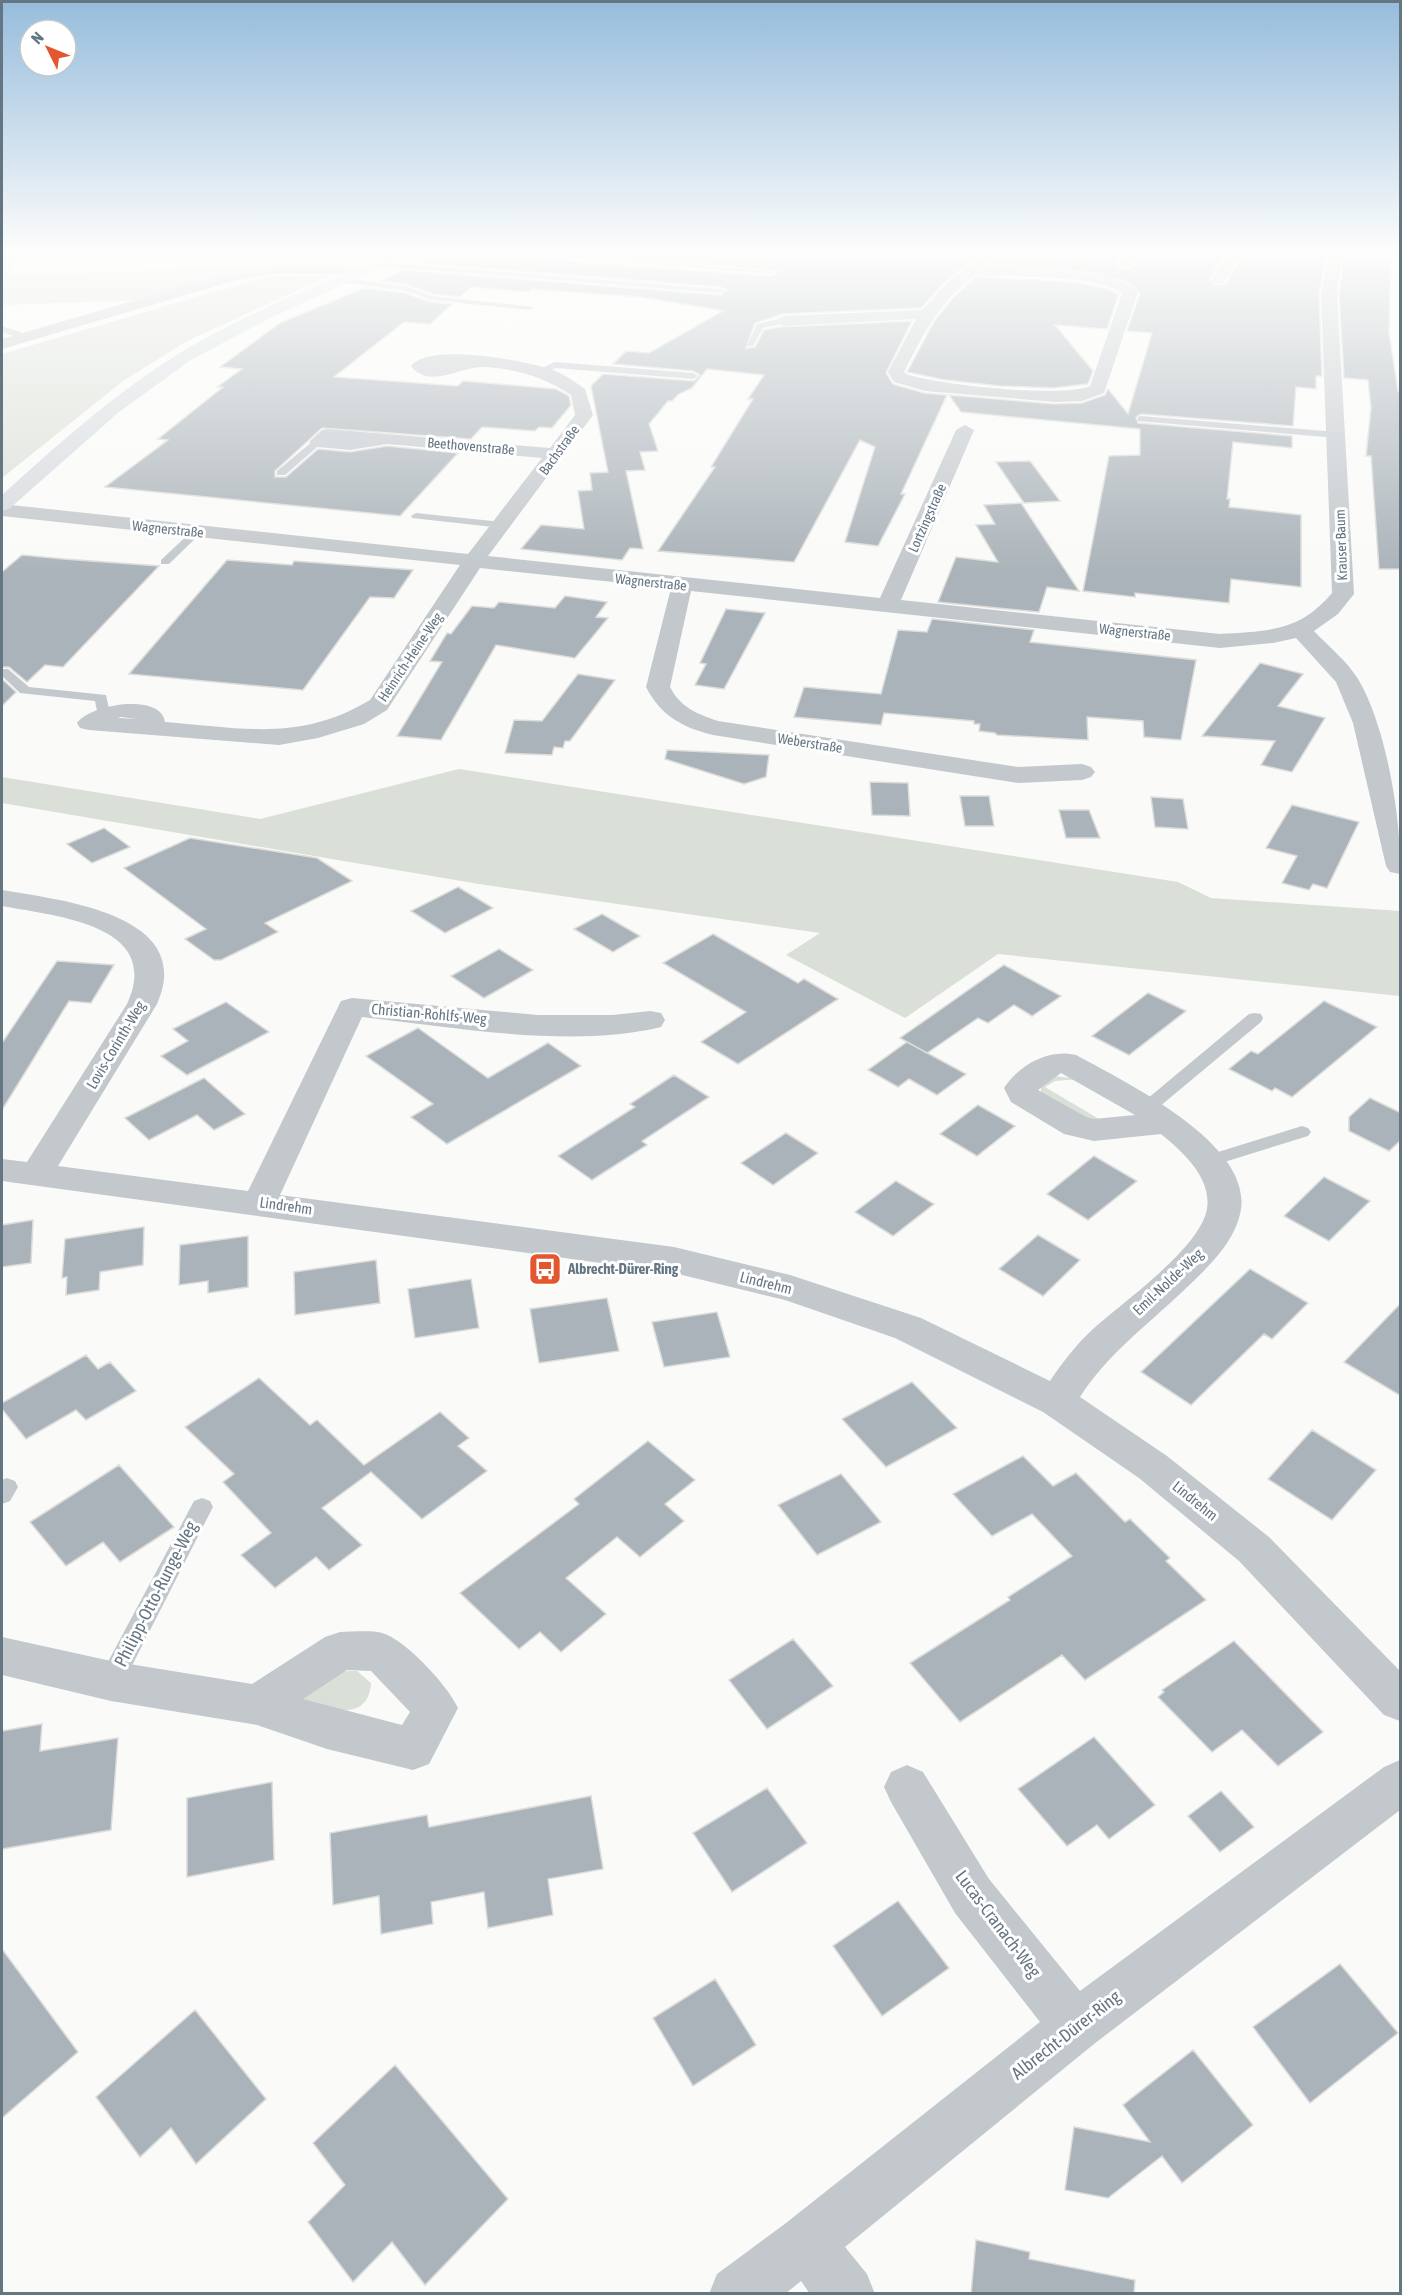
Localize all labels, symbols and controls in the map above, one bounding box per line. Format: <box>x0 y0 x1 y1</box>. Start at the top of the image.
north arrow <box>18 18 78 78</box>
text: N <box>27 28 47 47</box>
street label: Bachstraße <box>536 422 582 478</box>
street label: Beethovenstraße <box>427 434 515 458</box>
street label: Lortzingstraße <box>905 481 949 555</box>
street label: Krauser Baum <box>1332 509 1350 581</box>
street label: Wagnerstraße <box>131 517 205 541</box>
street label: Wagnerstraße <box>614 570 688 594</box>
street label: Heinrich-Heine-Weg <box>374 610 446 704</box>
street label: Wagnerstraße <box>1098 620 1172 644</box>
street label: Weberstraße <box>776 730 844 756</box>
street label: Lovis-Corinth-Weg <box>83 997 149 1092</box>
street label: Christian-Rohlfs-Weg <box>371 1000 488 1027</box>
street label: Lindrehm <box>259 1193 313 1218</box>
street label: Emil-Nolde-Weg <box>1129 1245 1207 1318</box>
bus stop icon: Albrecht-Dürer-Ring <box>527 1251 563 1287</box>
place label: Albrecht-Dürer-Ring <box>567 1260 679 1277</box>
street label: Lindrehm <box>738 1268 794 1297</box>
street label: Lindrehm <box>1169 1477 1221 1524</box>
street label: Philipp-Otto-Runge-Weg <box>110 1517 202 1670</box>
street label: Lucas-Cranach-Weg <box>951 1866 1046 1981</box>
street label: Albrecht-Dürer-Ring <box>1007 1985 1124 2084</box>

